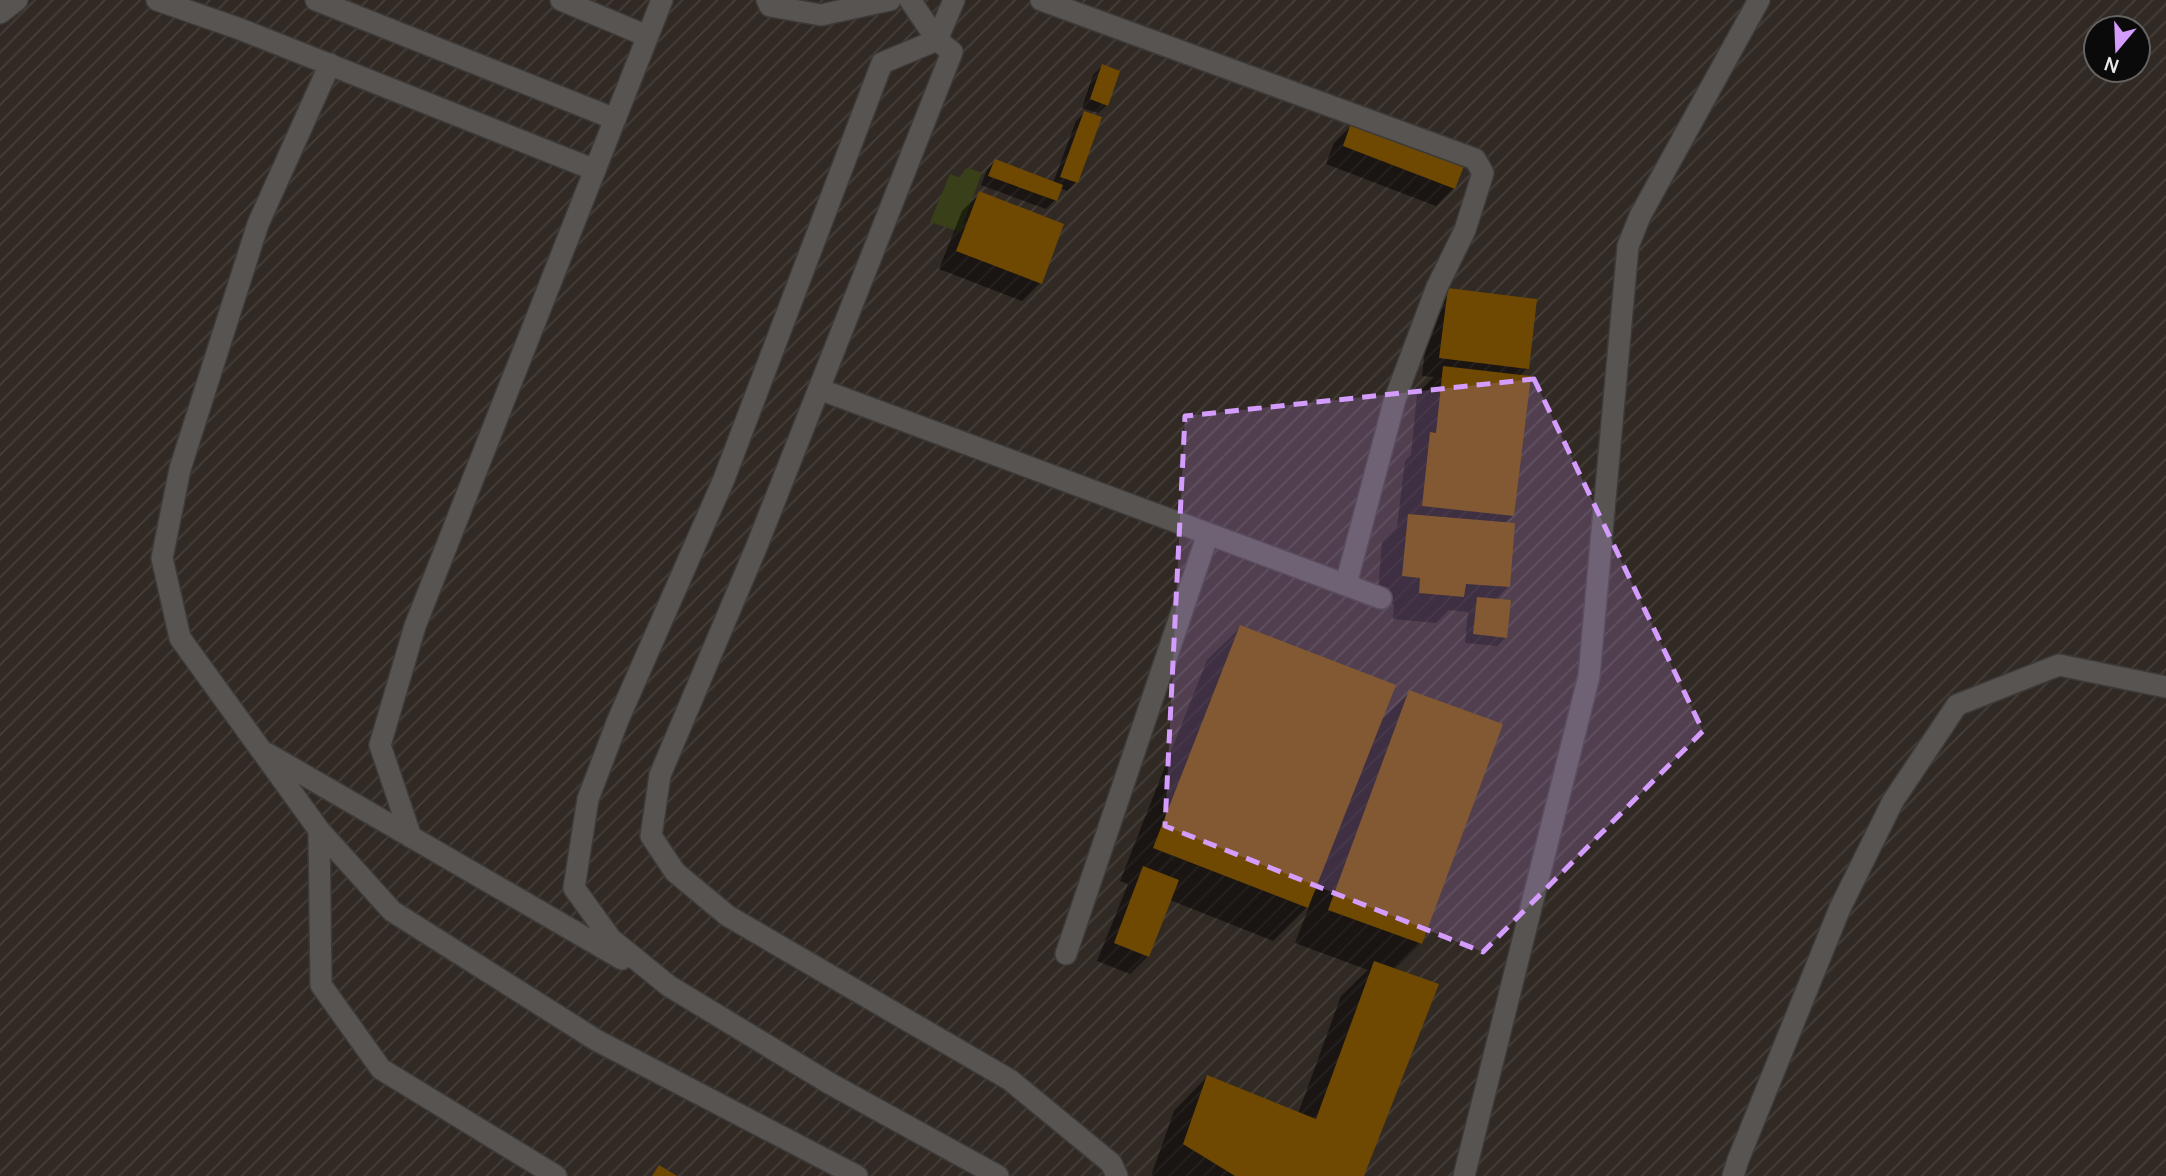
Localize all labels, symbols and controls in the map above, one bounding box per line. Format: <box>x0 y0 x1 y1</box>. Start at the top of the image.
north arrow <box>2082 14 2152 84</box>
text: N <box>2101 51 2122 80</box>

